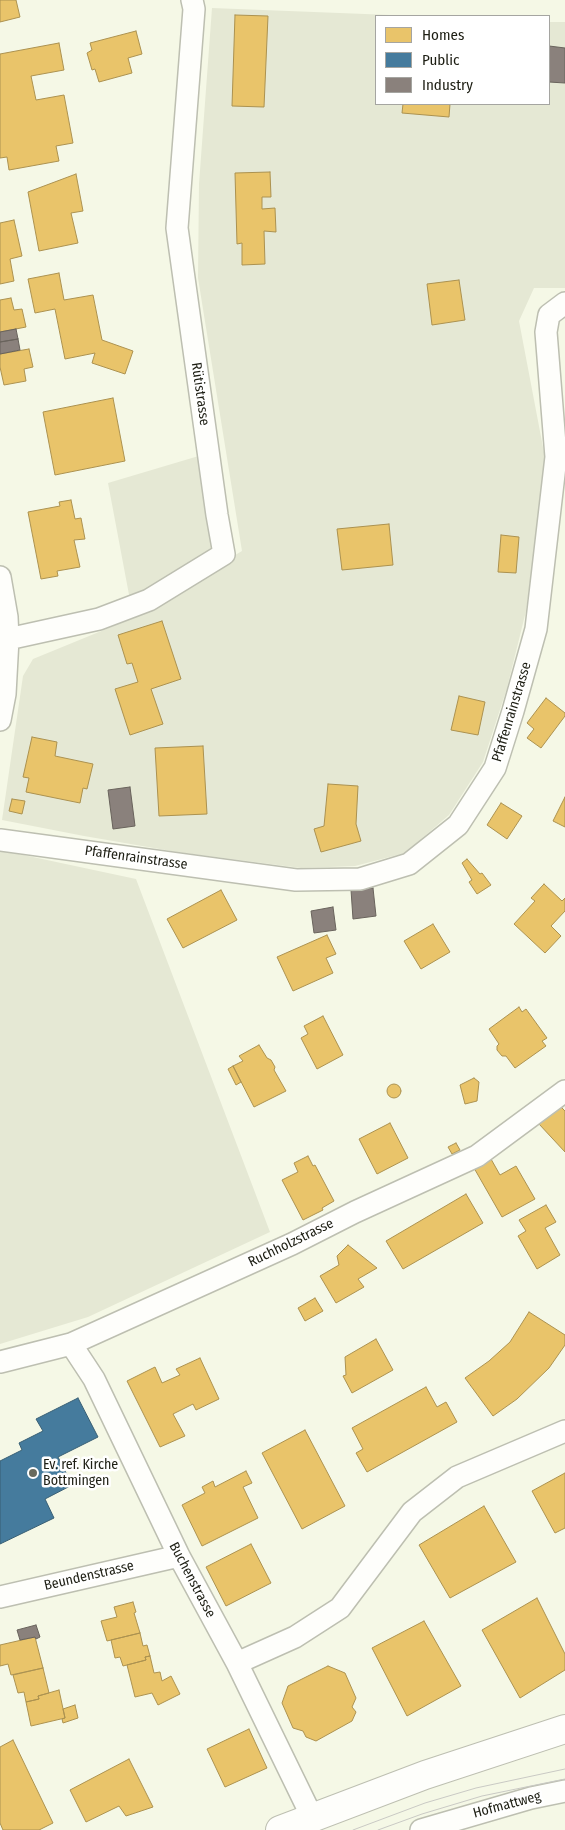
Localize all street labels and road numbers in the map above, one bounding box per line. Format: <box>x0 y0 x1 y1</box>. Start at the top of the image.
street label: Rütistrasse <box>187 361 213 427</box>
street label: Pfaffenrainstrasse <box>489 660 535 764</box>
street label: Pfaffenrainstrasse <box>84 842 188 874</box>
street label: Ruchholzstrasse <box>246 1215 336 1271</box>
street label: Buchenstrasse <box>165 1539 219 1621</box>
street label: Beundenstrasse <box>42 1558 136 1594</box>
street label: Hofmattweg <box>471 1788 543 1822</box>

